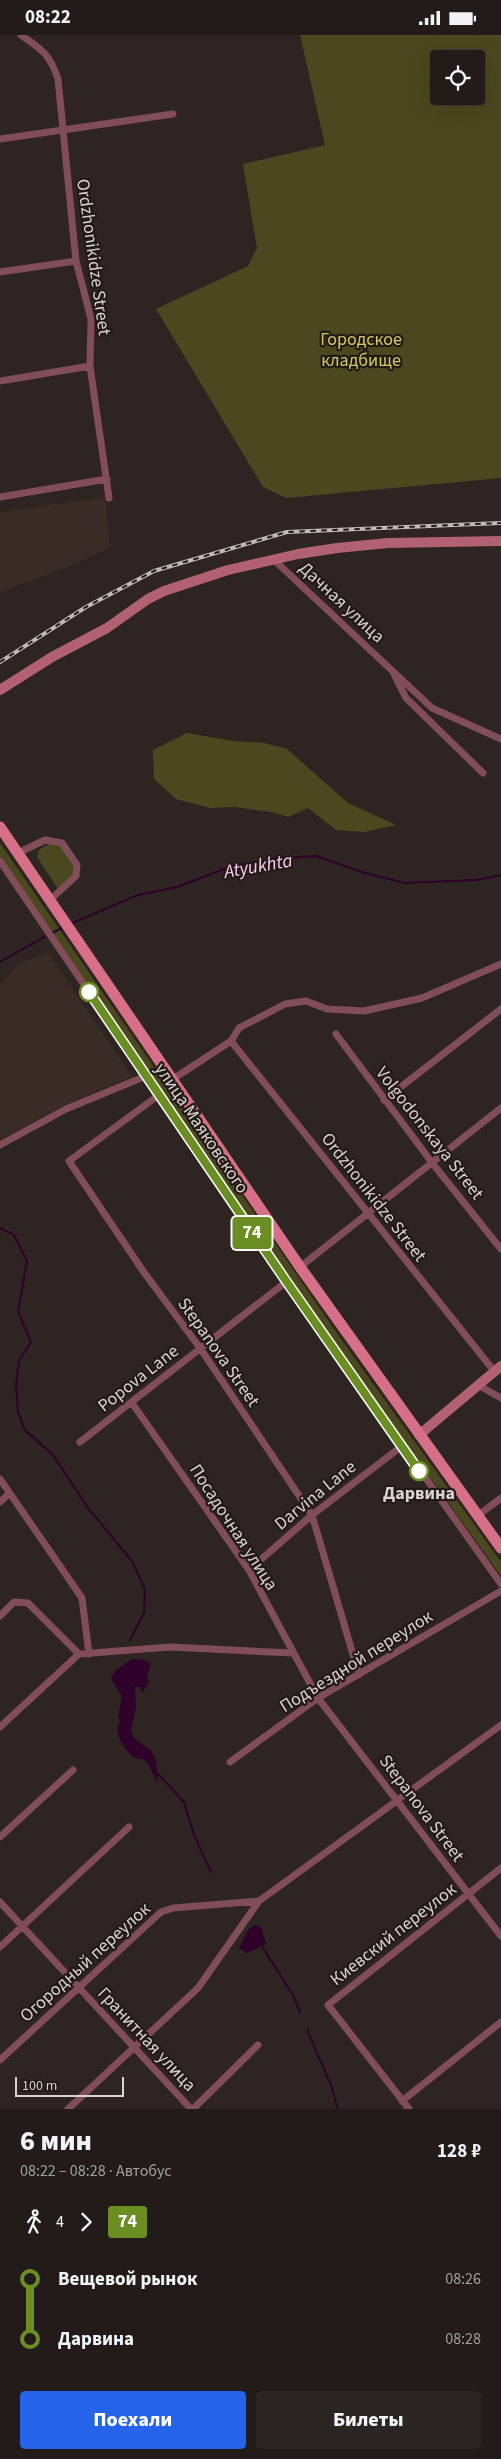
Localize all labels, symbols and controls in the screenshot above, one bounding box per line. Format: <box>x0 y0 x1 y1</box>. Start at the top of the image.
text: 08:22 <box>25 4 71 31</box>
map controls <box>430 50 485 105</box>
button: locate <box>430 50 485 105</box>
street label: Ordzhonikidze Street <box>70 177 117 337</box>
park label: Городское кладбище <box>320 327 402 373</box>
street label: Дачная улица <box>293 556 390 649</box>
water label: Atyukhta <box>221 847 295 886</box>
unlabelled marker <box>79 982 99 1002</box>
street label: улица Маяковского <box>149 1058 255 1199</box>
street label: Volgodonskaya Street <box>370 1062 490 1205</box>
street label: Ordzhonikidze Street <box>315 1127 432 1267</box>
line badge: 74 <box>230 1217 274 1249</box>
text: 74 <box>242 1220 262 1245</box>
street label: Stepanova Street <box>172 1293 266 1412</box>
street label: Popova Lane <box>93 1339 184 1418</box>
street label: Darvina Lane <box>269 1455 362 1536</box>
street label: Посадочная улица <box>183 1459 284 1595</box>
marker: Дарвина <box>409 1461 429 1481</box>
place label: Дарвина <box>383 1481 455 1506</box>
street label: Подъездной переулок <box>275 1604 438 1719</box>
street label: Stepanova Street <box>373 1750 470 1867</box>
street label: Киевский переулок <box>325 1877 462 1992</box>
street label: Огородный переулок <box>15 1897 156 2028</box>
street label: Гранитная улица <box>92 1982 202 2097</box>
scale bar <box>15 2074 124 2097</box>
text: 100 m <box>22 2076 57 2096</box>
text: 6 мин <box>20 2121 92 2161</box>
text: 128 ₽ <box>437 2138 481 2165</box>
text: 08:22 – 08:28 · Автобус <box>20 2160 172 2182</box>
icon: walk <box>20 2208 48 2236</box>
icon: forward <box>72 2208 100 2236</box>
text: 74 <box>118 2209 137 2234</box>
text: 4 <box>56 2211 64 2233</box>
text: Вещевой рынок <box>58 2266 197 2293</box>
text: 08:26 <box>445 2268 481 2290</box>
text: Дарвина <box>58 2326 134 2353</box>
text: 08:28 <box>445 2328 481 2350</box>
button: Поехали <box>20 2391 246 2449</box>
button: Билеты <box>256 2391 481 2449</box>

